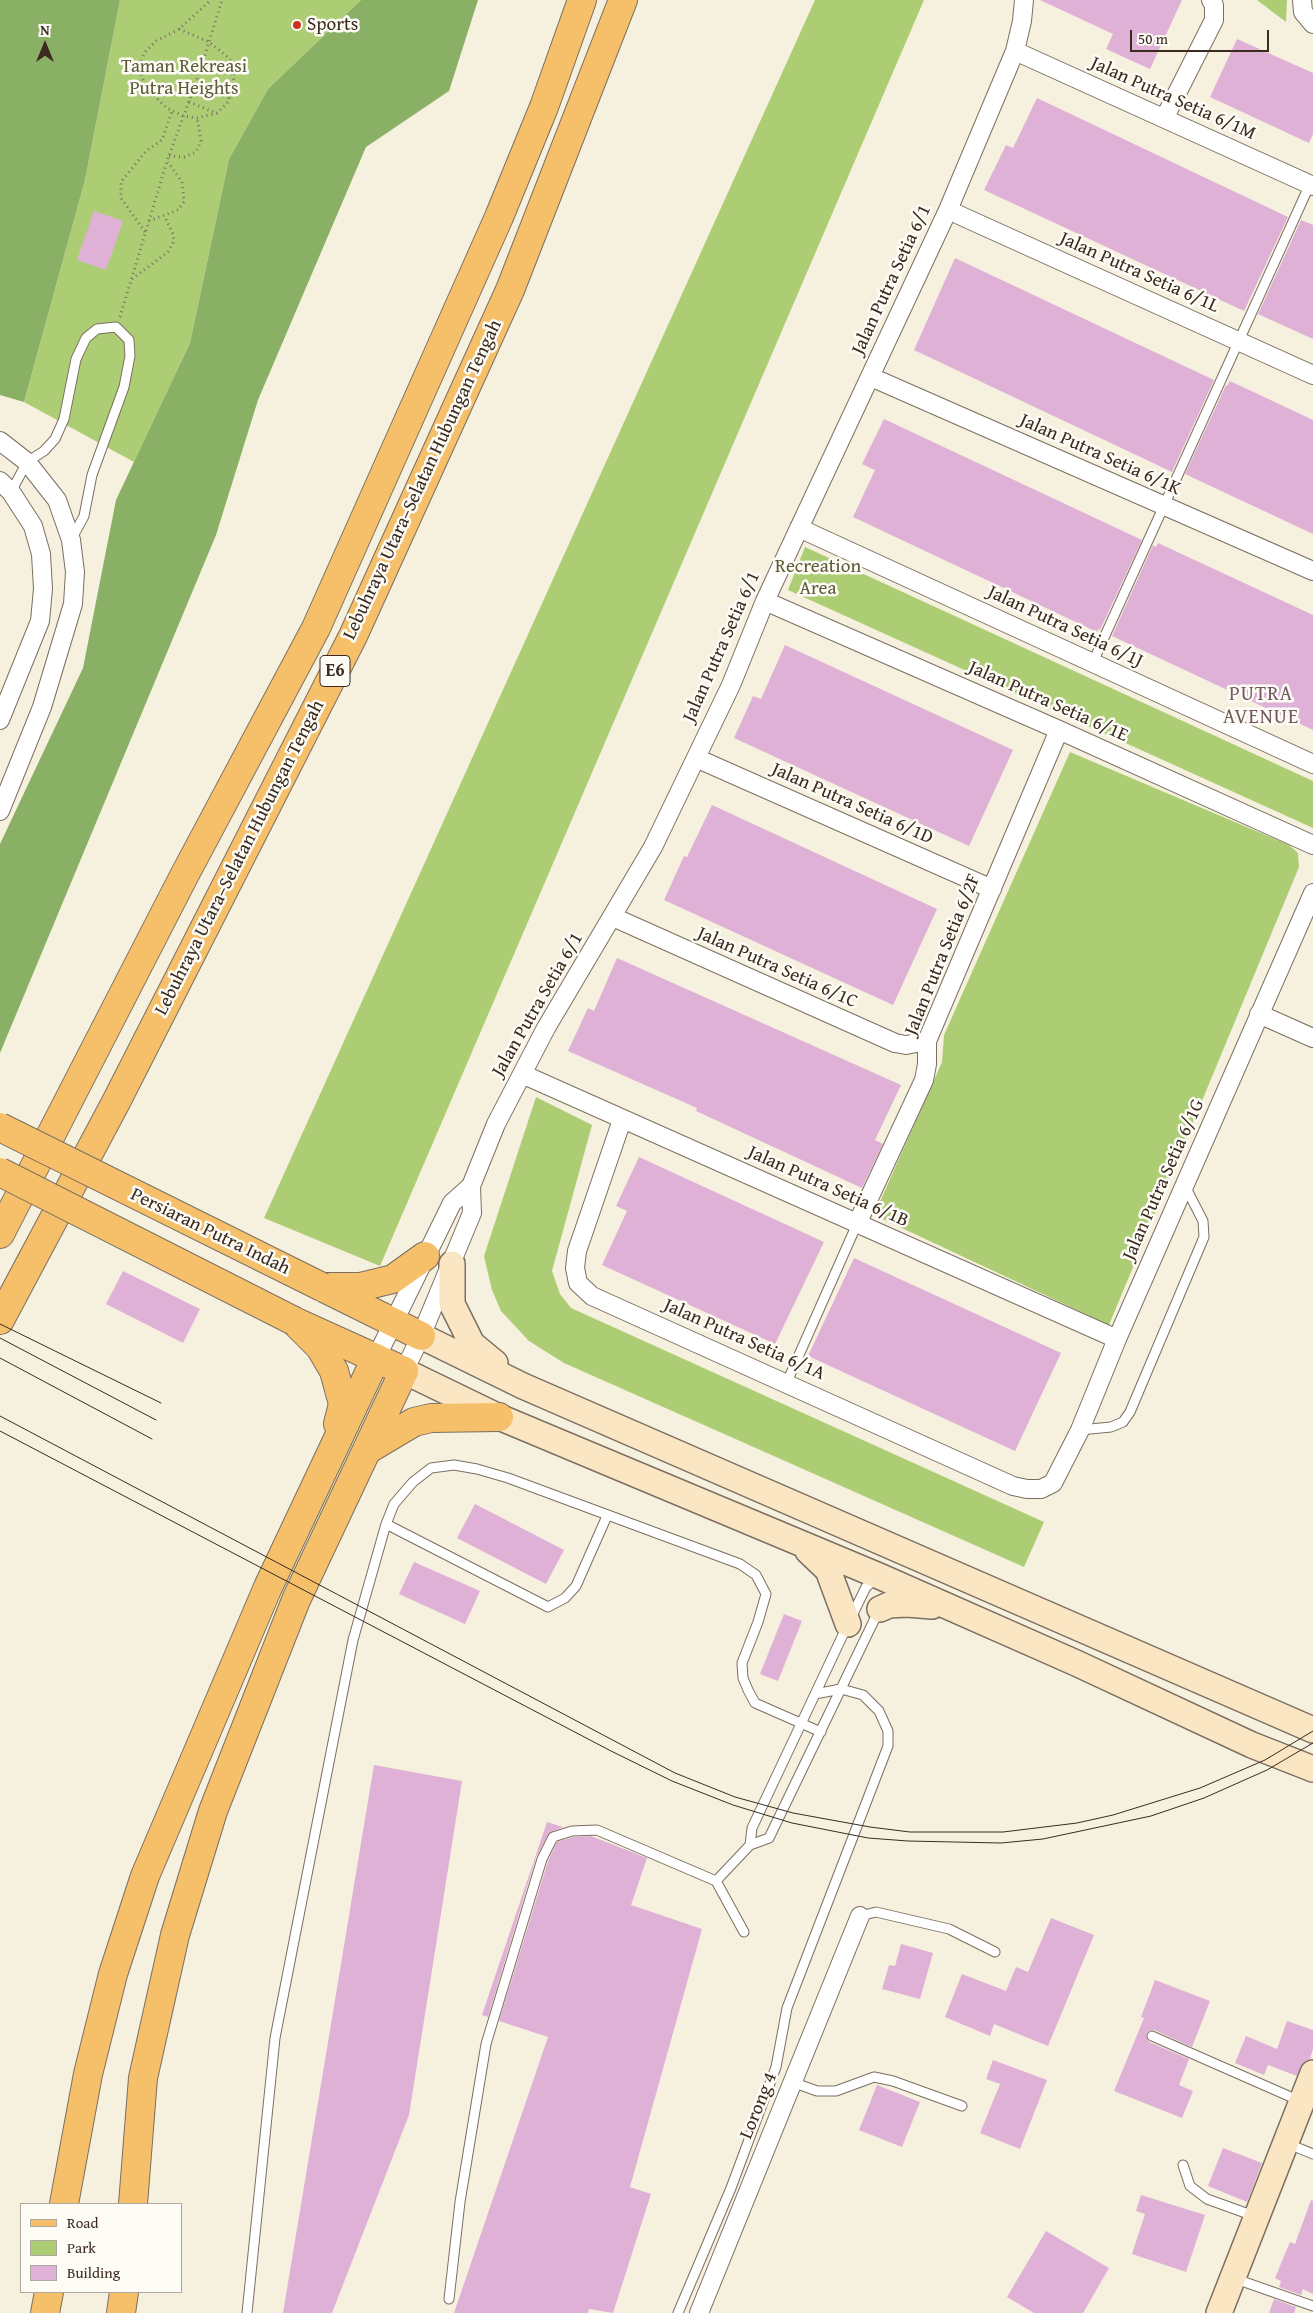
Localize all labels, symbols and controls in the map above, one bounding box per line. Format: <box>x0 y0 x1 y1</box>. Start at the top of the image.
place label: Sports <box>307 14 358 36</box>
marker: Sports <box>291 19 303 31</box>
north arrow <box>20 20 70 70</box>
text: N <box>40 20 50 40</box>
scale bar <box>1133 20 1272 52</box>
text: 50 m <box>1138 28 1168 49</box>
street label: Jalan Putra Setia 6/1M <box>1087 52 1259 146</box>
park label: Taman Rekreasi Putra Heights <box>121 56 247 100</box>
street label: Jalan Putra Setia 6/1 <box>847 201 937 359</box>
street label: Jalan Putra Setia 6/1L <box>1056 228 1222 318</box>
street label: Lebuhraya Utara–Selatan Hubungan Tengah <box>339 316 507 644</box>
street label: Jalan Putra Setia 6/1K <box>1016 409 1184 501</box>
park label: Recreation Area <box>775 556 861 600</box>
street label: Jalan Putra Setia 6/1 <box>678 568 766 726</box>
street label: Jalan Putra Setia 6/1J <box>984 581 1146 673</box>
road number: E6 <box>320 656 350 686</box>
street label: Jalan Putra Setia 6/1E <box>965 657 1131 747</box>
district label: PUTRA AVENUE <box>1222 683 1300 730</box>
street label: Lebuhraya Utara–Selatan Hubungan Tengah <box>150 697 330 1019</box>
street label: Jalan Putra Setia 6/1D <box>768 758 936 850</box>
street label: Jalan Putra Setia 6/2F <box>900 871 986 1039</box>
street label: Jalan Putra Setia 6/1C <box>693 922 861 1014</box>
street label: Jalan Putra Setia 6/1 <box>487 929 589 1081</box>
street label: Jalan Putra Setia 6/1G <box>1118 1096 1210 1264</box>
street label: Jalan Putra Setia 6/1B <box>744 1141 912 1233</box>
street label: Persiaran Putra Indah <box>127 1183 293 1281</box>
street label: Jalan Putra Setia 6/1A <box>660 1294 828 1386</box>
street label: Lorong 4 <box>735 2069 783 2143</box>
legend <box>20 2203 182 2293</box>
text: Road <box>67 2212 98 2233</box>
text: Park <box>67 2237 96 2258</box>
text: Building <box>67 2262 120 2283</box>

